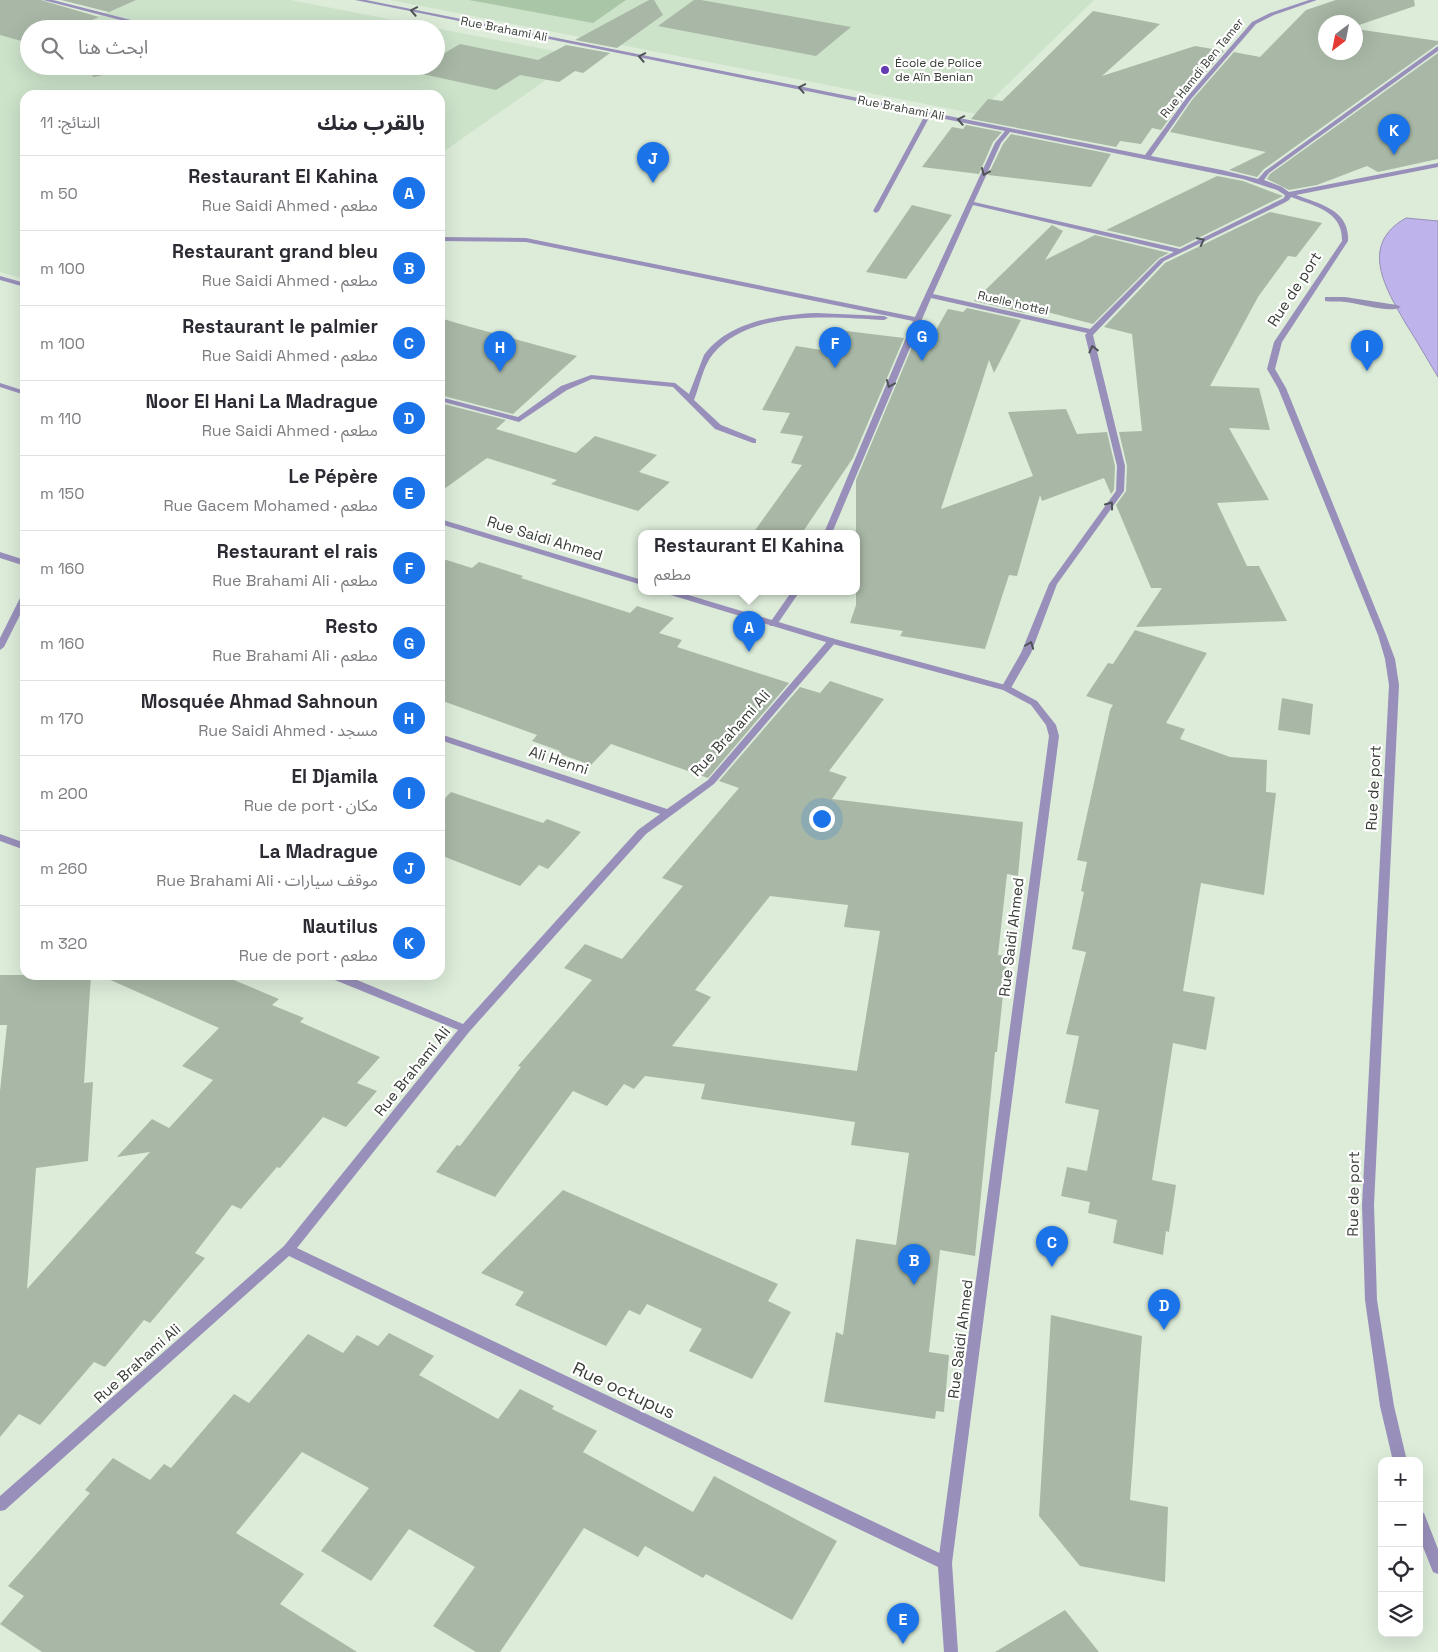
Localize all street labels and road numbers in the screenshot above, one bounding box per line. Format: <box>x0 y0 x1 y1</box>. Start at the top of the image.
street label: Rue Brahami Ali <box>459 13 549 45</box>
street label: Rue Hamdi Ben Tamer <box>1157 14 1248 121</box>
street label: Rue Brahami Ali <box>856 92 946 124</box>
street label: Rue de port <box>1263 248 1325 330</box>
street label: Ruelle hottel <box>976 287 1050 319</box>
street label: Rue Saidi Ahmed <box>485 511 605 565</box>
street label: Rue Brahami Ali <box>686 686 774 780</box>
street label: Ali Henni <box>527 741 591 779</box>
street label: Rue de port <box>1361 745 1385 831</box>
street label: Rue Saidi Ahmed <box>994 876 1028 998</box>
street label: Rue Brahami Ali <box>370 1022 454 1120</box>
street label: Rue de port <box>1343 1151 1363 1237</box>
street label: Rue Saidi Ahmed <box>943 1278 977 1400</box>
street label: Rue Brahami Ali <box>90 1319 184 1407</box>
street label: Rue octupus <box>569 1356 679 1424</box>

